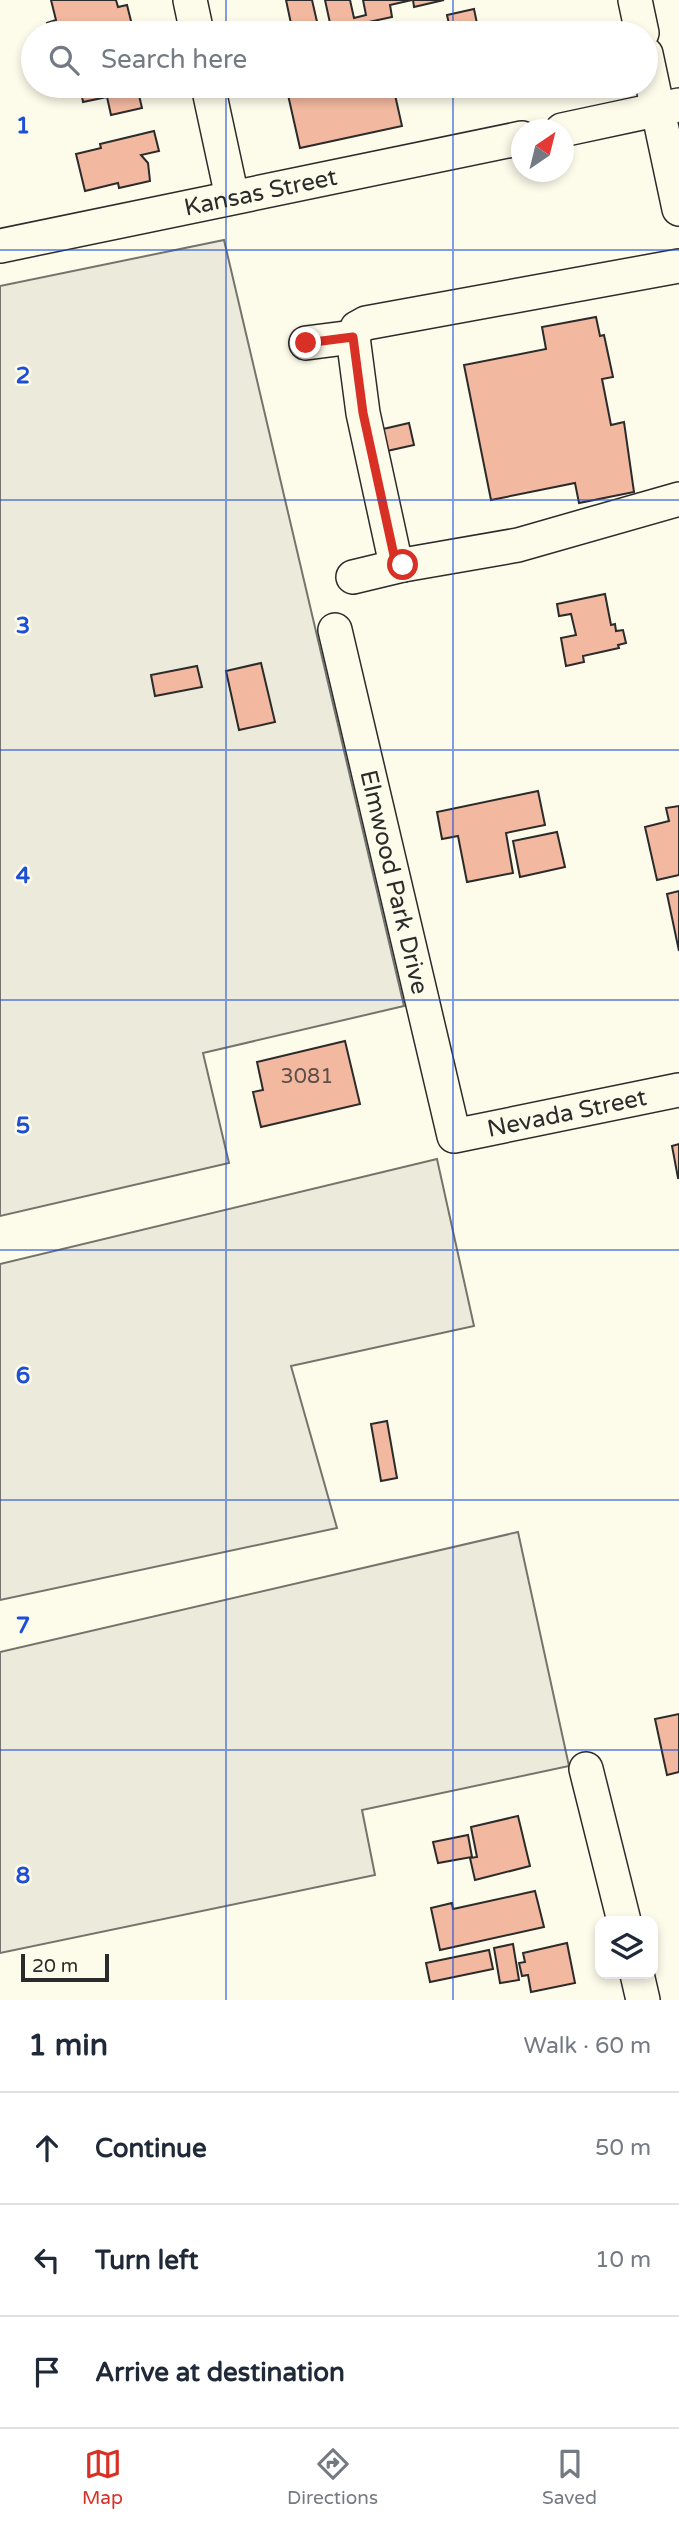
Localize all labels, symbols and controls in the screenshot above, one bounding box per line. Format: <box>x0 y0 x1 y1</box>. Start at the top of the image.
search box <box>21 21 658 98</box>
icon: search <box>45 41 83 79</box>
text: Search here <box>101 44 247 75</box>
text: 1 <box>16 112 30 140</box>
north arrow <box>511 119 574 182</box>
street label: Kansas Street <box>181 163 340 223</box>
route end <box>290 327 321 358</box>
text: 2 <box>16 362 30 390</box>
route start <box>387 549 418 580</box>
text: 3 <box>16 612 30 640</box>
street label: Elmwood Park Drive <box>353 767 434 997</box>
text: 4 <box>16 862 31 890</box>
house number: 3081 <box>281 1064 333 1089</box>
street label: Nevada Street <box>485 1083 649 1144</box>
text: 5 <box>16 1112 30 1140</box>
text: 6 <box>16 1362 30 1390</box>
text: 7 <box>16 1612 30 1640</box>
text: 8 <box>16 1862 30 1890</box>
map controls <box>595 1916 658 1979</box>
button: layers <box>595 1916 658 1979</box>
scale bar <box>21 1951 108 1983</box>
text: 20 m <box>32 1955 78 1977</box>
text: 1 min <box>28 2027 108 2064</box>
text: Walk · 60 m <box>524 2032 651 2060</box>
icon: ahead <box>28 2129 66 2167</box>
text: Continue <box>95 2133 207 2164</box>
text: 50 m <box>595 2134 651 2162</box>
icon: left <box>28 2241 66 2279</box>
text: Turn left <box>95 2245 198 2276</box>
text: 10 m <box>595 2246 651 2274</box>
icon: arrive <box>28 2353 66 2391</box>
text: Arrive at destination <box>95 2357 345 2388</box>
tab: Map <box>82 2445 123 2509</box>
tab: Directions <box>287 2445 378 2509</box>
tab: Saved <box>542 2445 597 2509</box>

